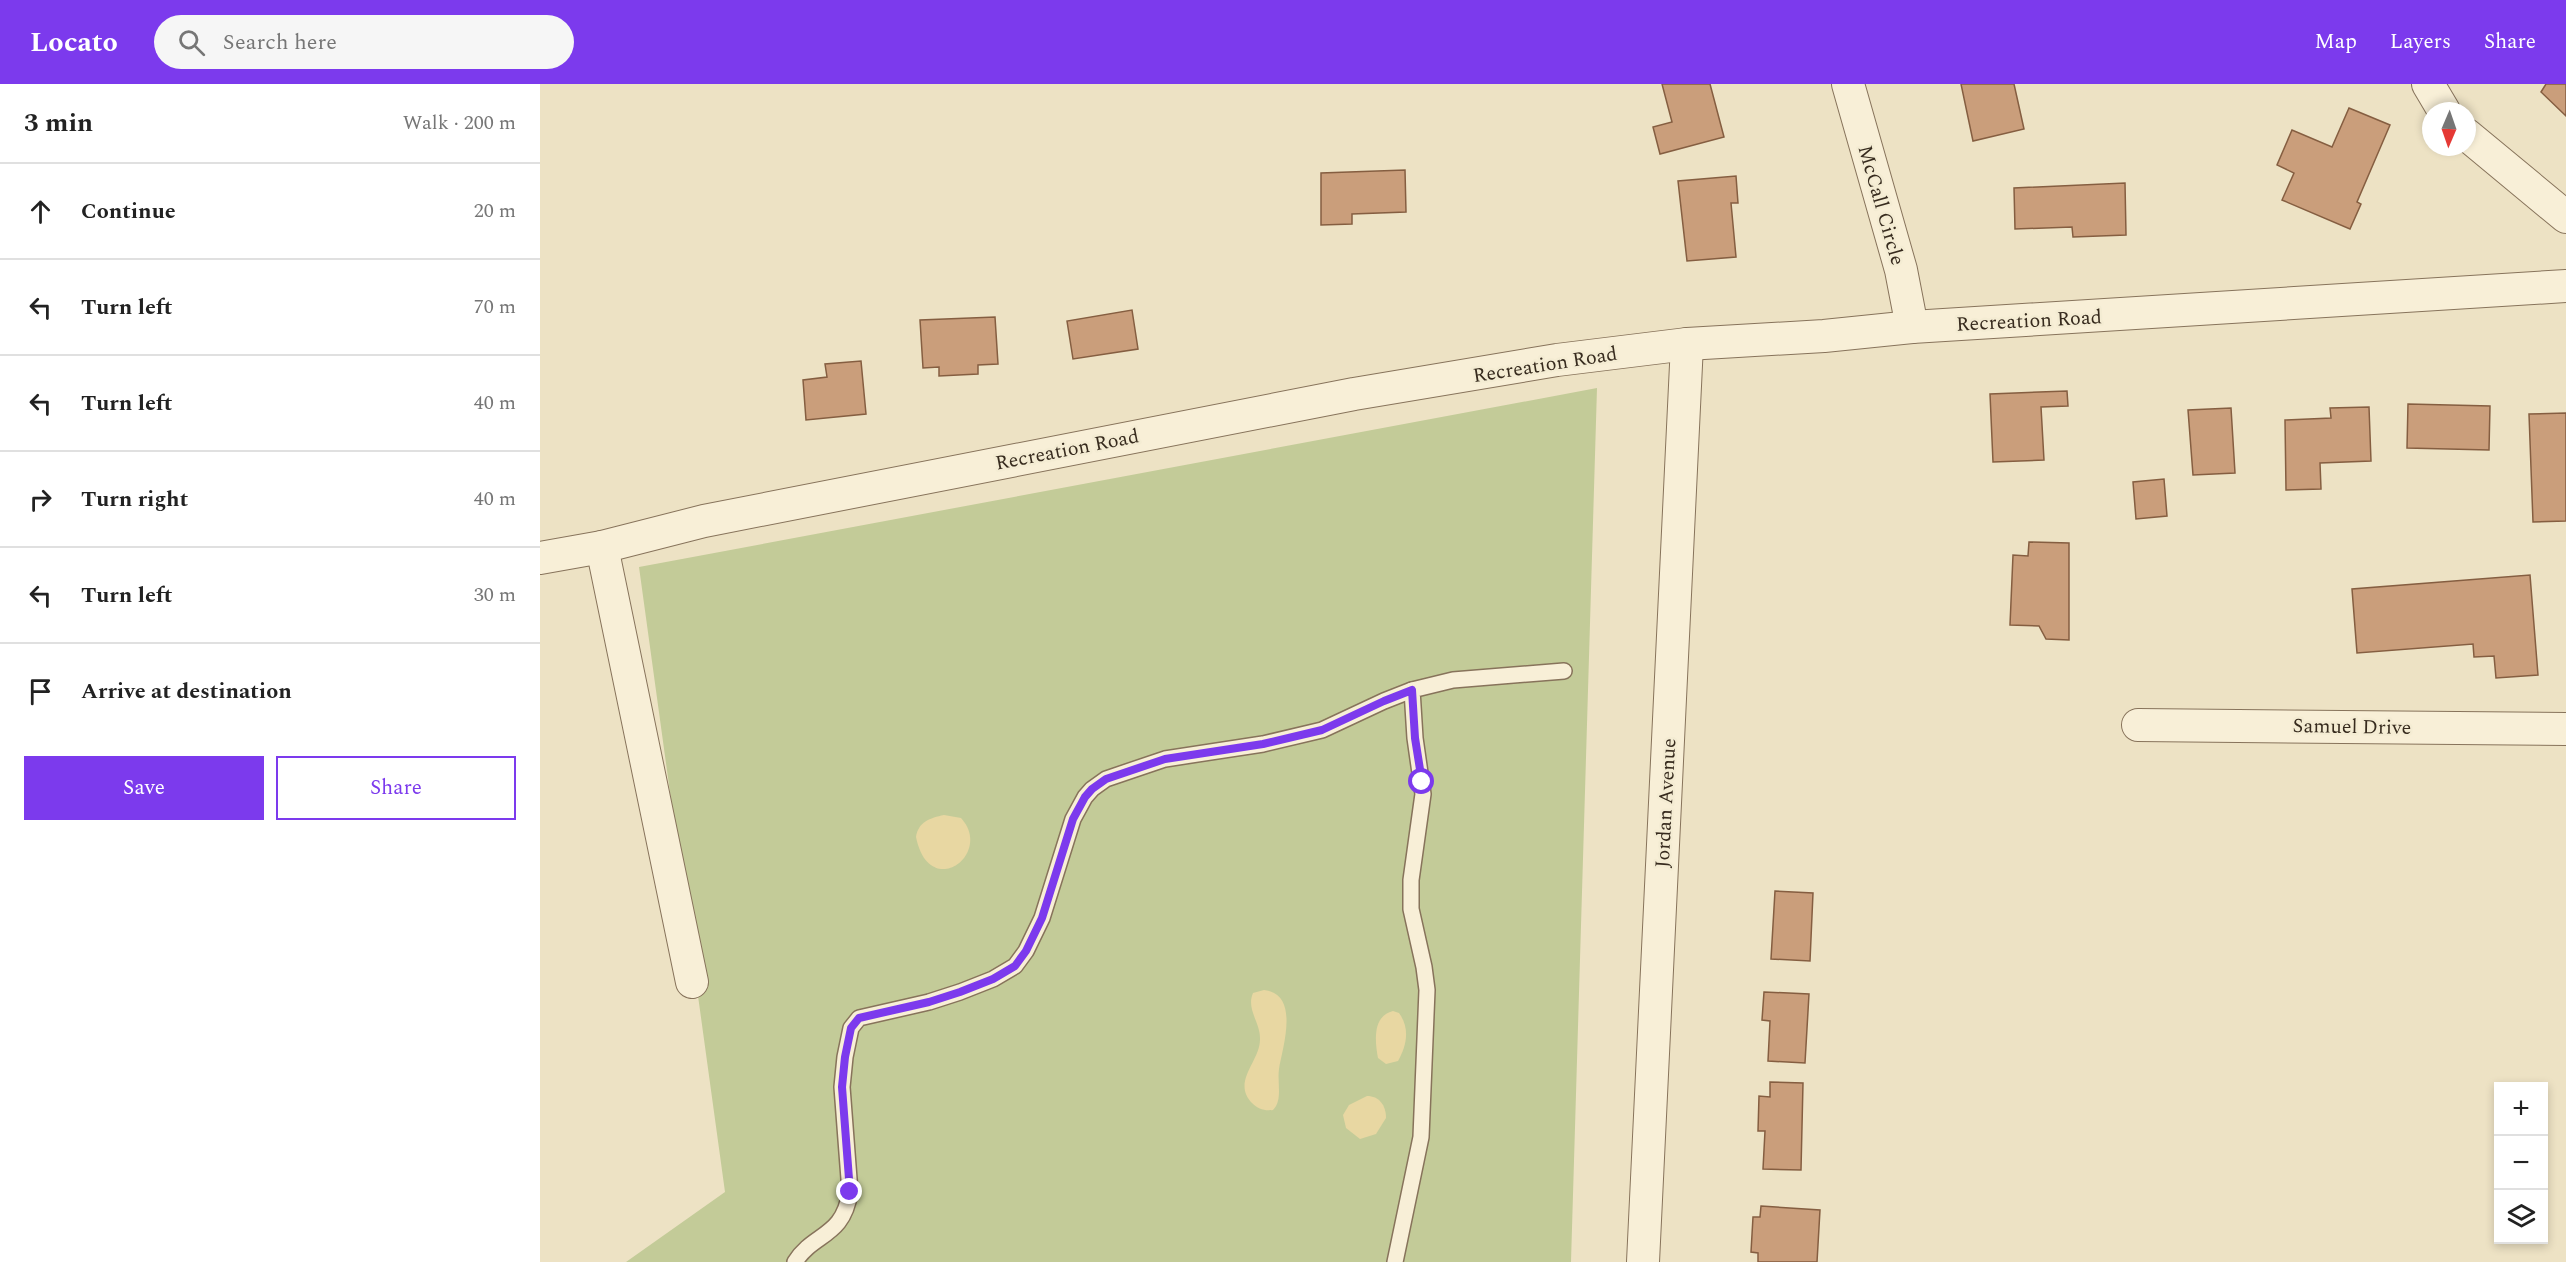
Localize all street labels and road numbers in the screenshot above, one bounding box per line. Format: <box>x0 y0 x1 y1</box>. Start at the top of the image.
street label: McCall Circle <box>1850 142 1912 269</box>
street label: Recreation Road <box>1955 302 2103 340</box>
street label: Recreation Road <box>1471 339 1620 391</box>
street label: Recreation Road <box>993 421 1142 479</box>
street label: Samuel Drive <box>2292 711 2412 743</box>
street label: Jordan Avenue <box>1648 737 1684 869</box>

